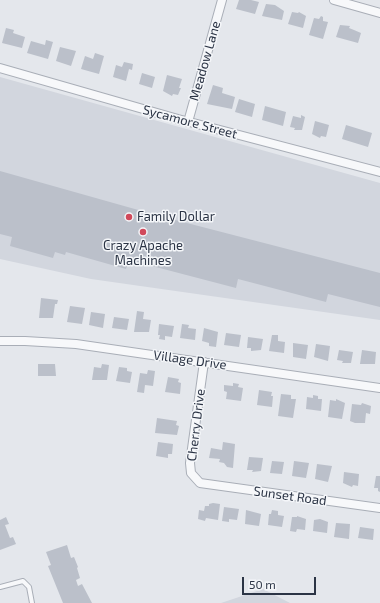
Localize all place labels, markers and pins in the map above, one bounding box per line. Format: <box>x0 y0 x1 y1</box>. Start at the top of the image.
place label: Family Dollar <box>137 209 215 225</box>
marker: Family Dollar <box>124 212 134 222</box>
marker: Crazy Apache Machines <box>138 227 148 237</box>
place label: Crazy Apache Machines <box>103 238 183 269</box>

